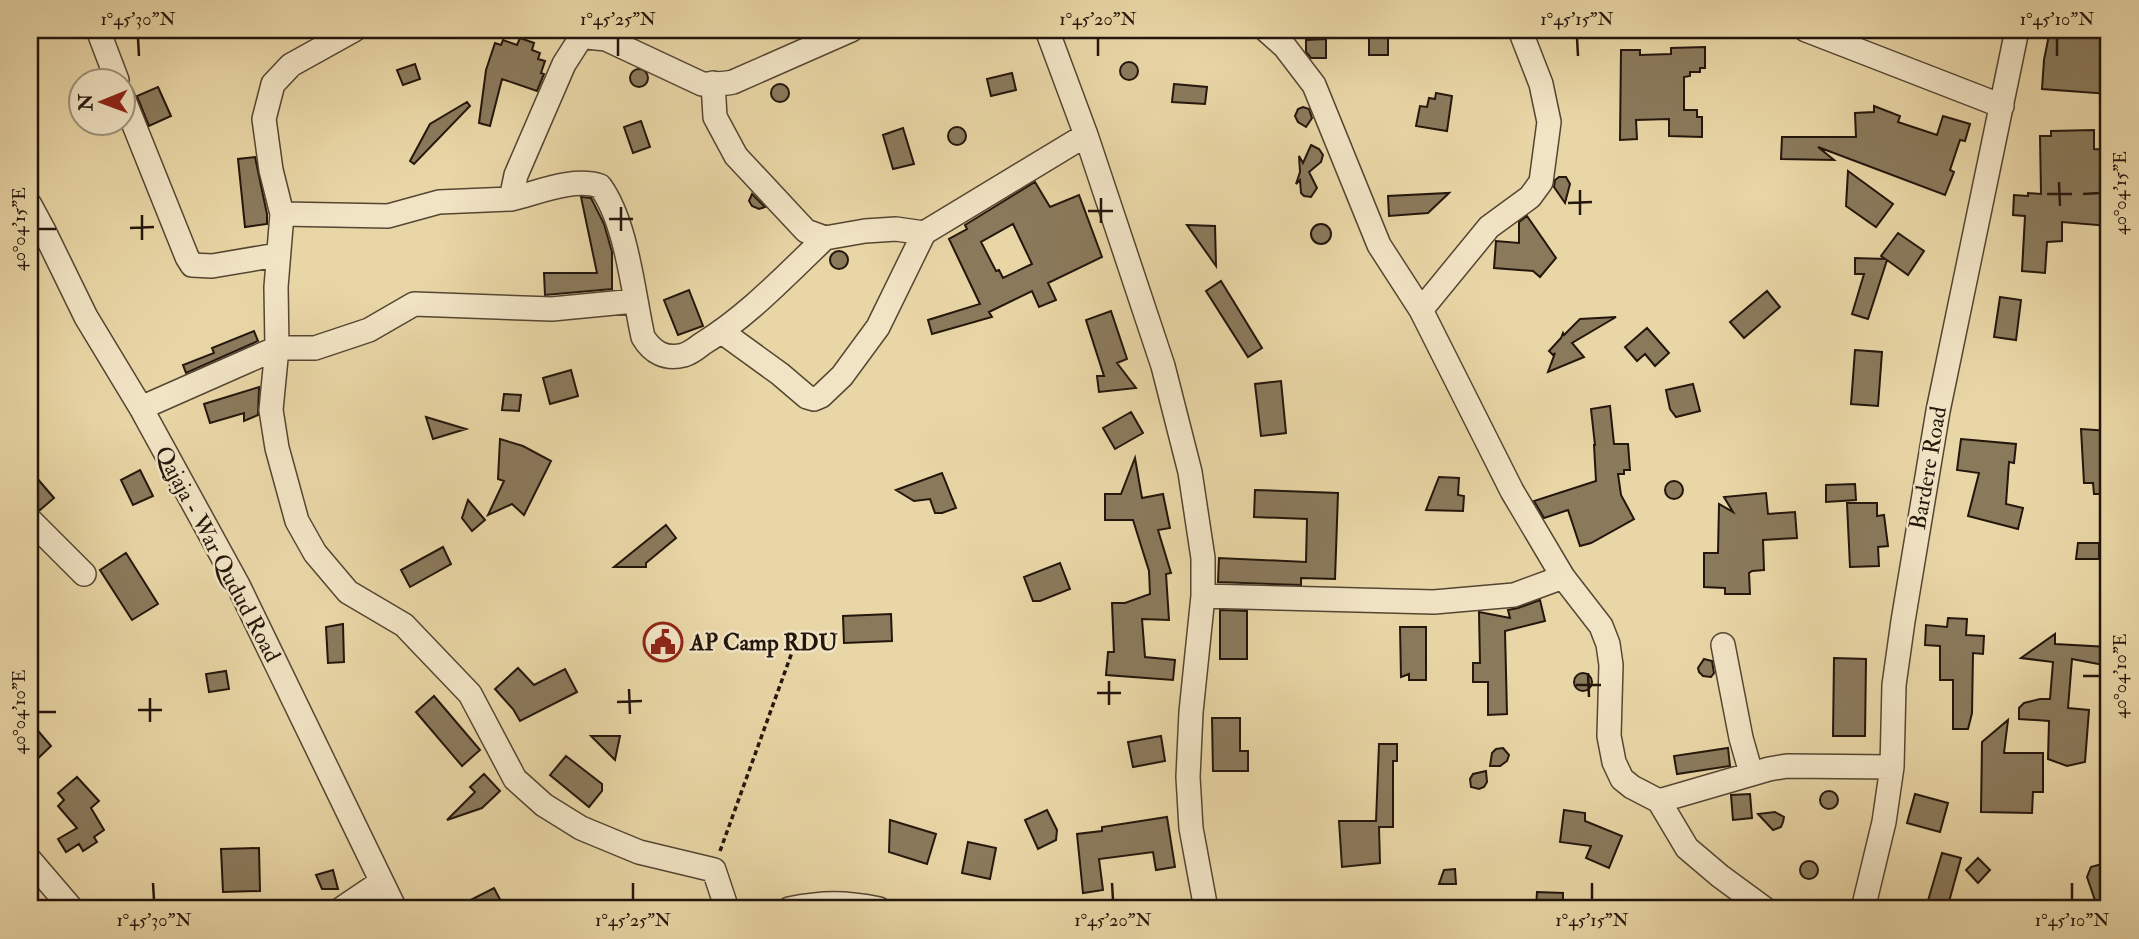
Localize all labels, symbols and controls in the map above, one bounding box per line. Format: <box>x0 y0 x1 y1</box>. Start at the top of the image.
text: 1°45'30"N <box>100 8 176 31</box>
text: 1°45'25"N <box>580 8 656 31</box>
text: 1°45'20"N <box>1059 8 1137 31</box>
text: 1°45'15"N <box>1540 8 1614 31</box>
text: 1°45'10"N <box>2020 8 2094 31</box>
north arrow <box>66 66 136 136</box>
text: N <box>74 93 98 112</box>
text: 40°04'15"E <box>2109 151 2132 235</box>
text: 40°04'15"E <box>8 187 31 271</box>
street label: Bardere Road <box>1903 404 1953 532</box>
street label: Qajaja - War Qudud Road <box>149 441 287 667</box>
public building icon: AP Camp RDU <box>642 621 684 663</box>
place label: AP Camp RDU <box>689 628 838 658</box>
text: 40°04'10"E <box>2109 633 2132 719</box>
text: 40°04'10"E <box>8 669 31 755</box>
text: 1°45'30"N <box>116 909 192 932</box>
text: 1°45'25"N <box>595 909 671 932</box>
text: 1°45'20"N <box>1074 909 1152 932</box>
text: 1°45'15"N <box>1555 909 1629 932</box>
text: 1°45'10"N <box>2035 909 2109 932</box>

